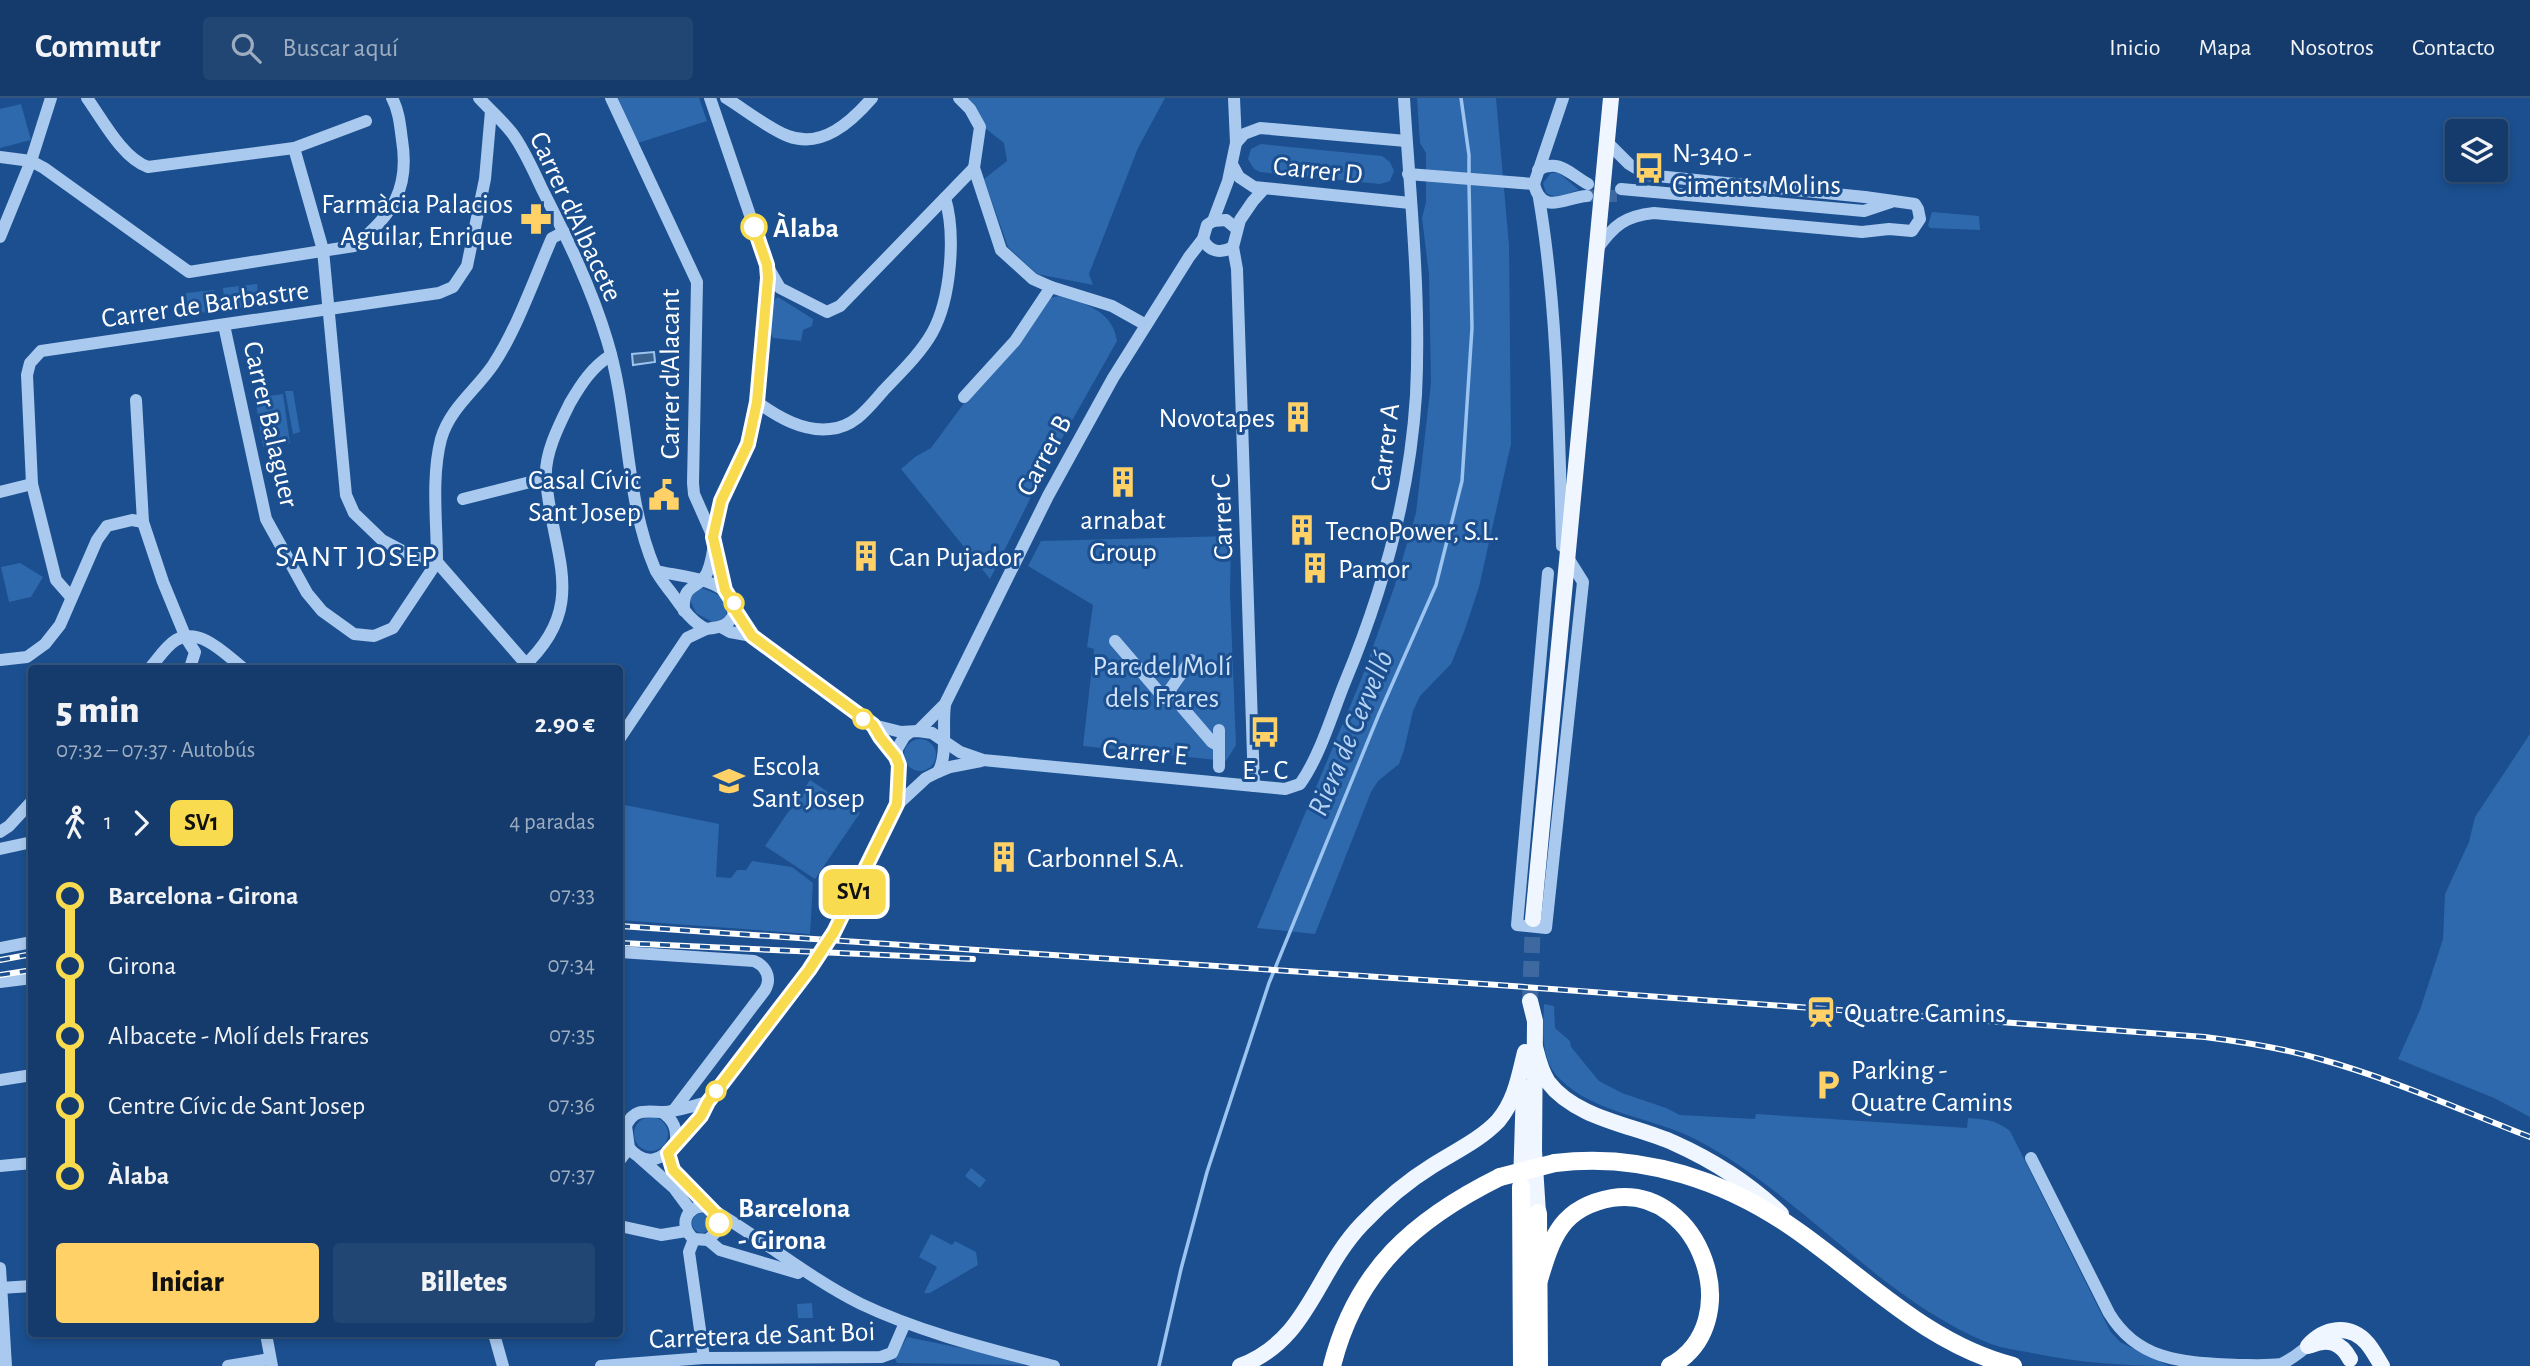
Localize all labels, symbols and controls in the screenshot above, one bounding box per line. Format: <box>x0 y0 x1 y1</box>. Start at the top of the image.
search box <box>203 17 693 80</box>
icon: search <box>227 29 265 67</box>
text: Commutr <box>35 31 161 64</box>
text: Buscar aquí <box>283 35 398 61</box>
text: Inicio <box>2109 36 2160 60</box>
text: Mapa <box>2198 36 2252 60</box>
text: Nosotros <box>2290 36 2374 60</box>
text: Contacto <box>2412 36 2495 60</box>
map controls <box>2445 119 2508 182</box>
button: layers <box>2445 119 2508 182</box>
street label: Carrer d'Albacete <box>524 128 627 306</box>
place label: N-340 - Ciments Molins <box>1672 140 1841 200</box>
bus stop icon: N-340 - Ciments Molins <box>1632 151 1666 185</box>
street label: Carrer D <box>1272 152 1364 190</box>
place label: Farmàcia Palacios Aguilar, Enrique <box>321 191 513 251</box>
pharmacy icon: Farmàcia Palacios Aguilar, Enrique <box>519 202 553 236</box>
place label: Àlaba <box>773 212 839 243</box>
marker: Àlaba <box>741 214 767 240</box>
street label: Carrer de Barbastre <box>100 277 311 333</box>
street label: Carrer d'Alacant <box>657 289 685 459</box>
street label: Carrer Balaguer <box>237 339 303 510</box>
building icon: Novotapes <box>1281 400 1315 434</box>
street label: Carrer A <box>1367 402 1405 493</box>
place label: Novotapes <box>1158 405 1275 433</box>
street label: Carrer B <box>1012 411 1078 501</box>
building icon: arnabat Group <box>1106 465 1140 499</box>
place label: Casal Cívic Sant Josep <box>528 467 641 527</box>
street label: Carrer C <box>1207 473 1238 561</box>
public building icon: Casal Cívic Sant Josep <box>647 478 681 512</box>
place label: arnabat Group <box>1080 507 1166 567</box>
building icon: TecnoPower, S.L. <box>1285 513 1319 547</box>
place label: TecnoPower, S.L. <box>1325 518 1500 546</box>
building icon: Can Pujador <box>849 539 883 573</box>
district label: SANT JOSEP <box>275 542 439 572</box>
place label: Can Pujador <box>889 544 1021 572</box>
building icon: Pamor <box>1298 551 1332 585</box>
place label: Pamor <box>1338 556 1409 584</box>
unlabelled marker <box>724 593 744 613</box>
water label: Riera de Cervelló <box>1303 646 1399 820</box>
park label: Parc del Molí dels Frares <box>1093 653 1232 713</box>
text: 5 min <box>56 692 140 730</box>
unlabelled marker <box>853 709 873 729</box>
text: 2.90 € <box>535 711 595 737</box>
bus stop icon: E - C <box>1248 715 1282 749</box>
street label: Carrer E <box>1101 735 1189 771</box>
text: 07:32 – 07:37 · Autobús <box>56 739 255 762</box>
place label: Escola Sant Josep <box>752 753 865 813</box>
place label: E - C <box>1242 757 1288 785</box>
school or university icon: Escola Sant Josep <box>712 764 746 798</box>
icon: walk <box>56 804 94 842</box>
icon: forward <box>122 804 160 842</box>
text: 1 <box>104 811 112 834</box>
text: SV1 <box>184 811 219 835</box>
text: 4 paradas <box>509 811 595 834</box>
building icon: Carbonnel S.A. <box>987 840 1021 874</box>
place label: Carbonnel S.A. <box>1027 845 1185 873</box>
line badge: SV1 <box>814 869 894 915</box>
text: SV1 <box>837 880 871 904</box>
text: Barcelona - Girona <box>108 883 299 909</box>
text: 07:33 <box>549 884 595 907</box>
text: Girona <box>108 953 176 979</box>
text: 07:34 <box>547 954 595 977</box>
station icon: Quatre Camins <box>1804 995 1838 1029</box>
place label: Quatre Camins <box>1844 1000 2006 1028</box>
text: Albacete - Molí dels Frares <box>108 1023 369 1049</box>
text: 07:35 <box>549 1024 595 1047</box>
place label: Parking - Quatre Camins <box>1851 1057 2013 1117</box>
parking icon: Parking - Quatre Camins <box>1811 1068 1845 1102</box>
unlabelled marker <box>706 1081 726 1101</box>
text: Centre Cívic de Sant Josep <box>108 1093 365 1119</box>
text: 07:36 <box>548 1094 595 1117</box>
text: Àlaba <box>108 1163 169 1189</box>
text: 07:37 <box>549 1164 595 1187</box>
place label: Barcelona - Girona <box>738 1195 850 1255</box>
marker: Barcelona - Girona <box>706 1210 732 1236</box>
button: Iniciar <box>56 1243 319 1323</box>
button: Billetes <box>333 1243 595 1323</box>
street label: Carretera de Sant Boi <box>648 1318 876 1354</box>

